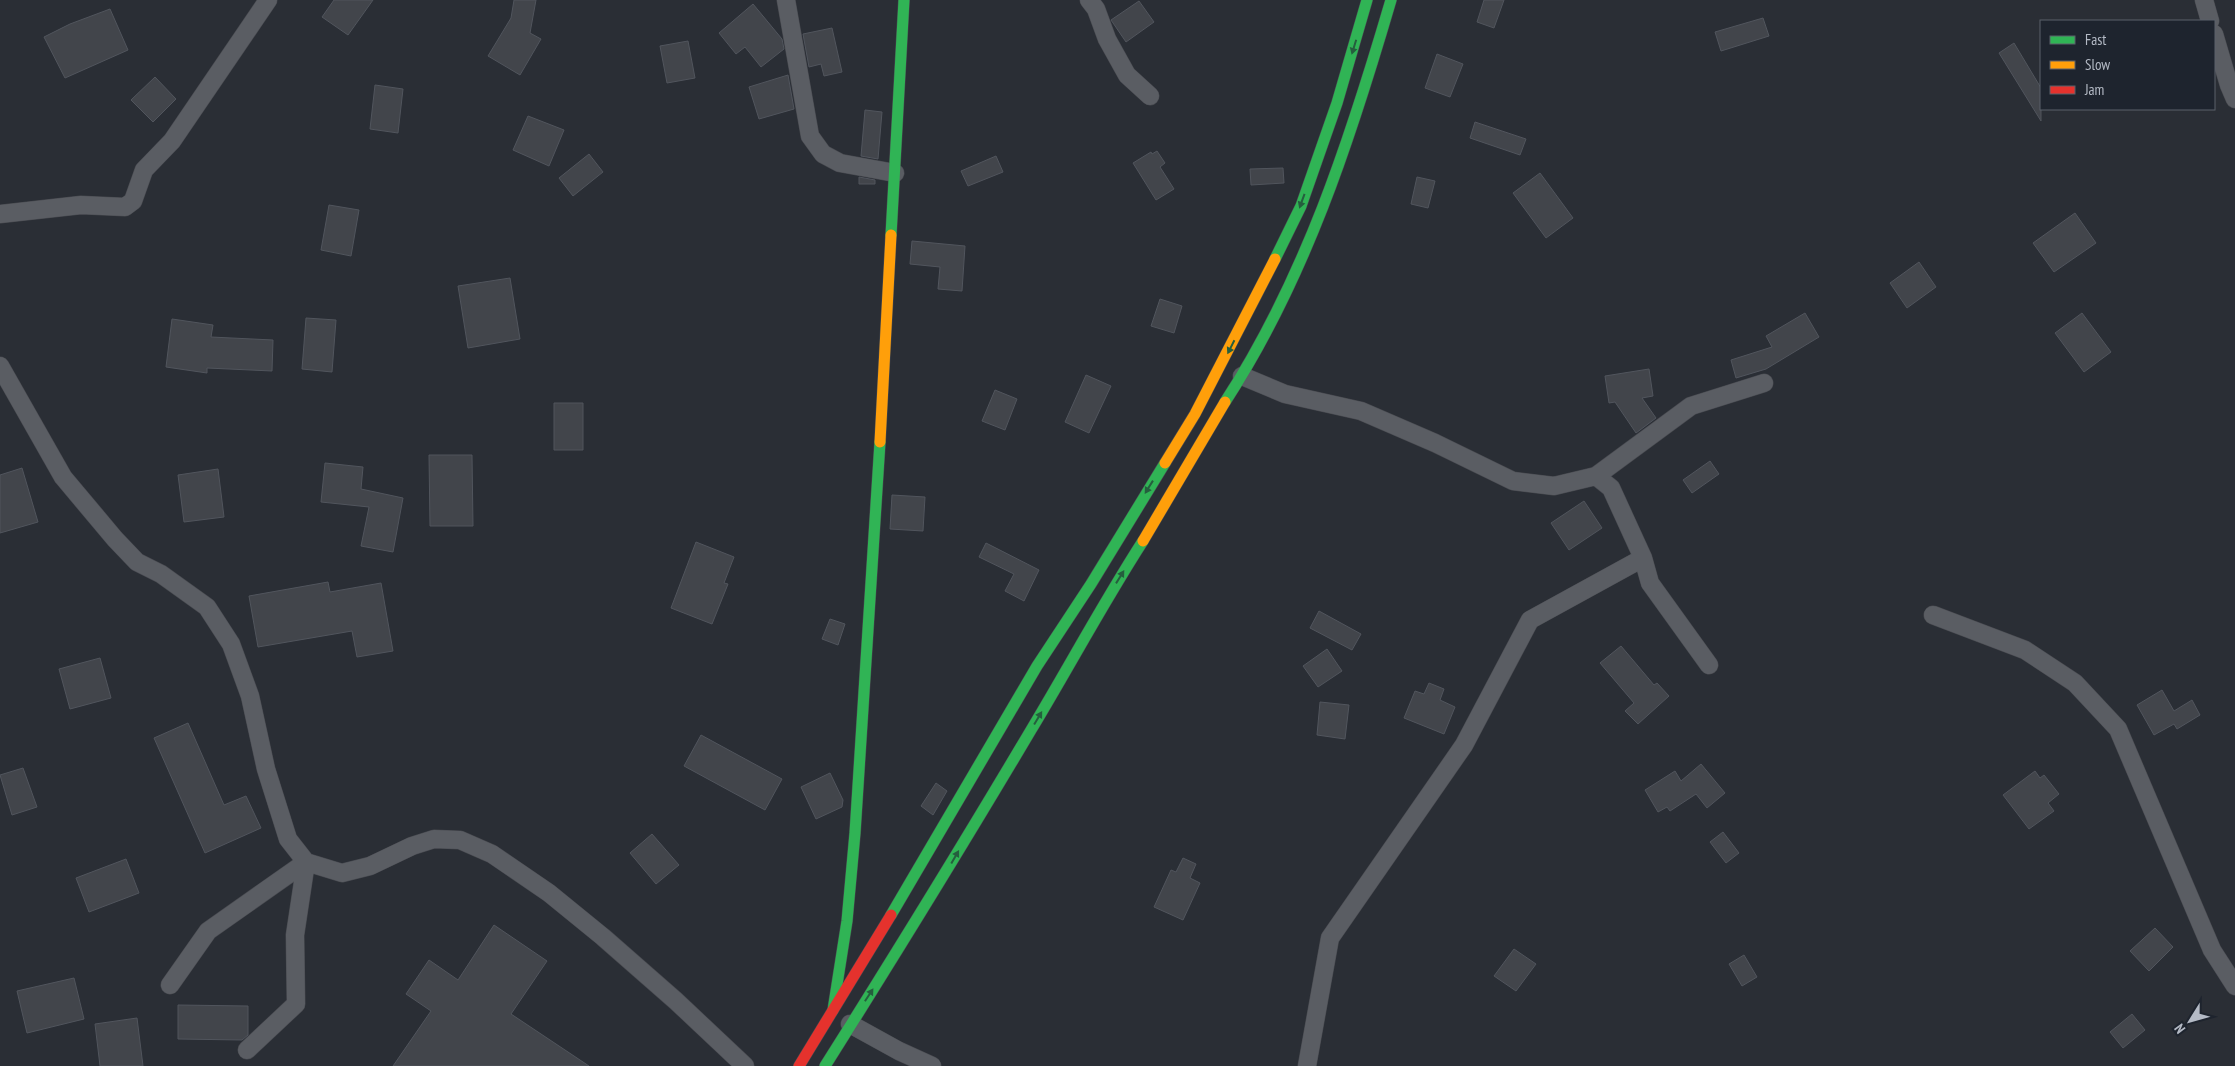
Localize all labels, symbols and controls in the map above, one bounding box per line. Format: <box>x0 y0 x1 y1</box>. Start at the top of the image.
legend <box>2040 20 2215 110</box>
text: Fast <box>2085 30 2106 49</box>
one-way arrow <box>1350 40 1358 55</box>
text: Slow <box>2085 55 2110 74</box>
text: Jam <box>2084 80 2104 99</box>
one-way arrow <box>1298 194 1306 209</box>
one-way arrow <box>1227 340 1235 354</box>
one-way arrow <box>1144 481 1154 494</box>
one-way arrow <box>1115 570 1124 584</box>
one-way arrow <box>1034 711 1043 724</box>
one-way arrow <box>951 851 960 864</box>
one-way arrow <box>864 988 874 1001</box>
north arrow <box>2165 996 2215 1046</box>
text: N <box>2170 1020 2189 1037</box>

